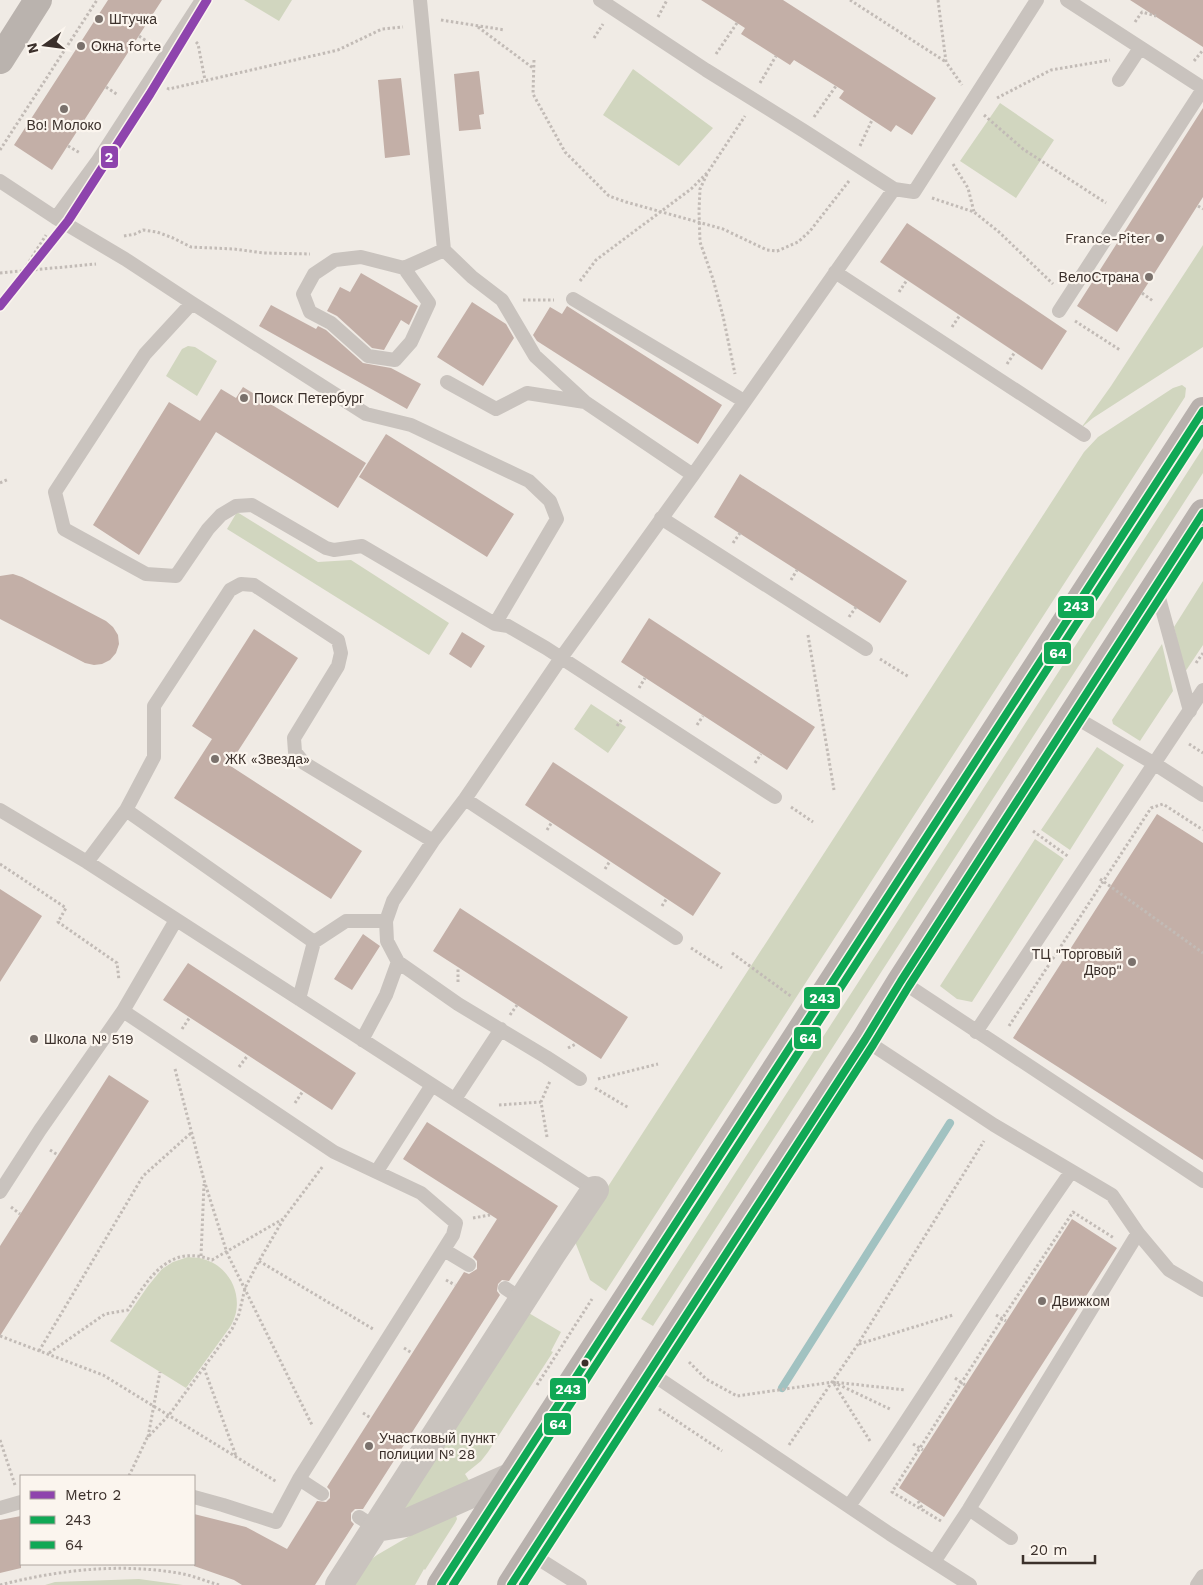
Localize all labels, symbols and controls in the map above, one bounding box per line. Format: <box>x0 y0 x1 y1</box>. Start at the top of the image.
place label: Штучка <box>109 11 157 27</box>
marker: Штучка <box>93 13 105 25</box>
north arrow <box>20 20 70 70</box>
place label: Окна forte <box>91 38 161 54</box>
marker: Окна forte <box>75 40 87 52</box>
text: N <box>23 41 41 55</box>
marker: Во! Молоко <box>58 103 70 115</box>
place label: Во! Молоко <box>26 117 102 133</box>
line badge: 2 <box>100 145 119 169</box>
text: 2 <box>105 149 113 165</box>
place label: France-Piter <box>1065 230 1150 246</box>
marker: France-Piter <box>1154 232 1166 244</box>
place label: ВелоСтрана <box>1059 269 1139 285</box>
marker: ВелоСтрана <box>1143 271 1155 283</box>
place label: Поиск Петербург <box>254 390 364 406</box>
marker: Поиск Петербург <box>238 392 250 404</box>
line badge: 243 <box>1057 595 1095 619</box>
text: 243 <box>1063 598 1089 614</box>
line badge: 64 <box>1043 641 1072 665</box>
text: 64 <box>1049 645 1067 661</box>
place label: ЖК «Звезда» <box>225 751 310 767</box>
marker: ЖК «Звезда» <box>209 753 221 765</box>
place label: ТЦ "Торговый Двор" <box>1032 946 1122 978</box>
marker: ТЦ "Торговый Двор" <box>1126 956 1138 968</box>
line badge: 243 <box>803 986 841 1010</box>
text: 243 <box>809 990 835 1006</box>
line badge: 64 <box>793 1026 822 1050</box>
text: 64 <box>799 1030 817 1046</box>
place label: Школа № 519 <box>44 1031 134 1047</box>
marker: Школа № 519 <box>28 1033 40 1045</box>
place label: Движком <box>1052 1293 1110 1309</box>
marker: Движком <box>1036 1295 1048 1307</box>
unlabelled marker <box>580 1358 590 1368</box>
line badge: 243 <box>549 1377 587 1401</box>
text: 243 <box>555 1381 581 1397</box>
line badge: 64 <box>543 1412 572 1436</box>
text: 64 <box>549 1416 567 1432</box>
place label: Участковый пункт полиции № 28 <box>379 1430 496 1462</box>
marker: Участковый пункт полиции № 28 <box>363 1440 375 1452</box>
legend <box>20 1475 195 1565</box>
text: Metro 2 <box>65 1486 121 1504</box>
text: 243 <box>65 1511 91 1529</box>
scale bar <box>1023 1532 1096 1564</box>
text: 64 <box>65 1536 83 1554</box>
text: 20 m <box>1030 1541 1068 1559</box>

